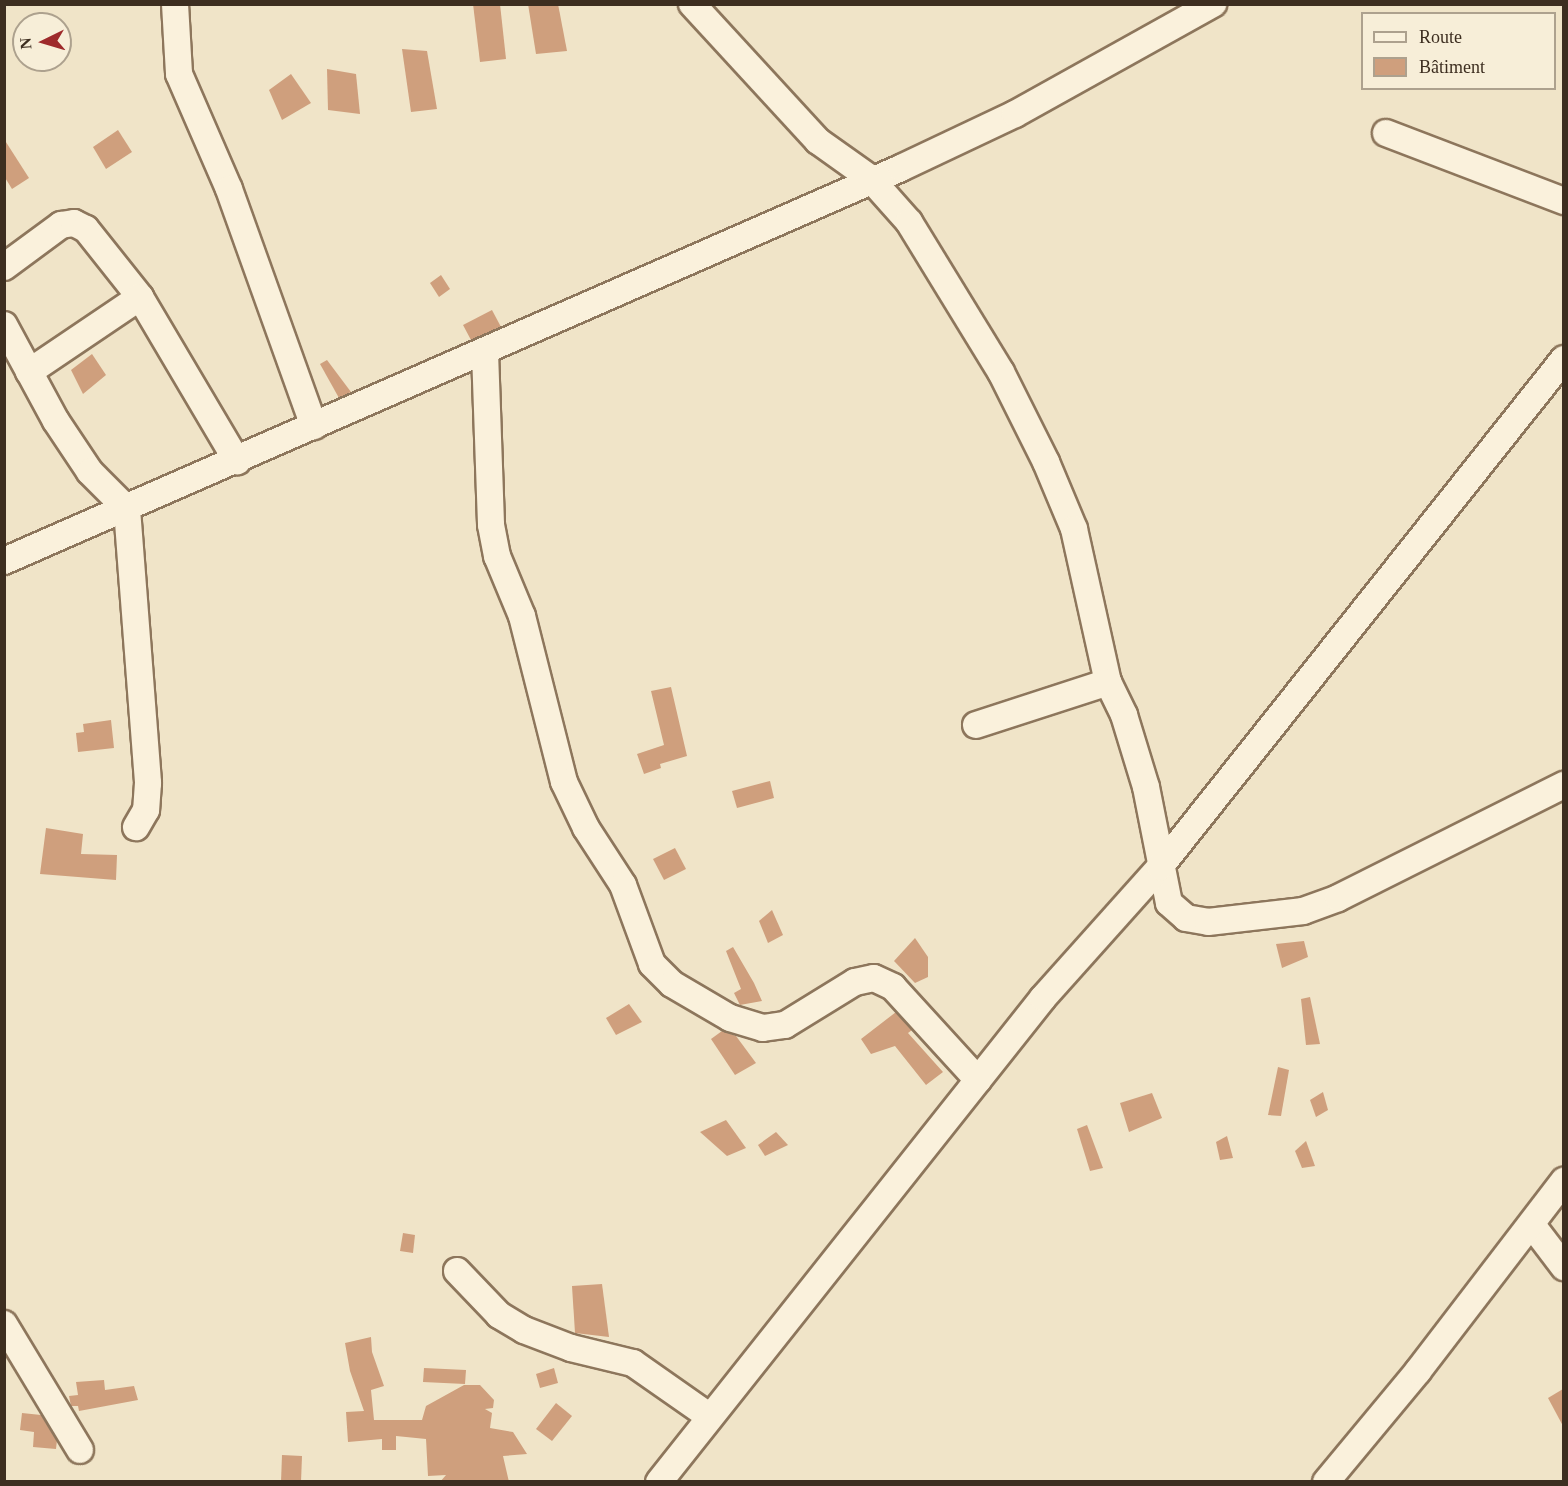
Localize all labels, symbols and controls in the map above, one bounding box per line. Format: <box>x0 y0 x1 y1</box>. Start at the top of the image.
north arrow <box>12 12 72 72</box>
legend <box>1361 12 1556 90</box>
text: Route <box>1419 27 1462 47</box>
text: N <box>17 37 35 50</box>
text: Bâtiment <box>1419 57 1485 77</box>

